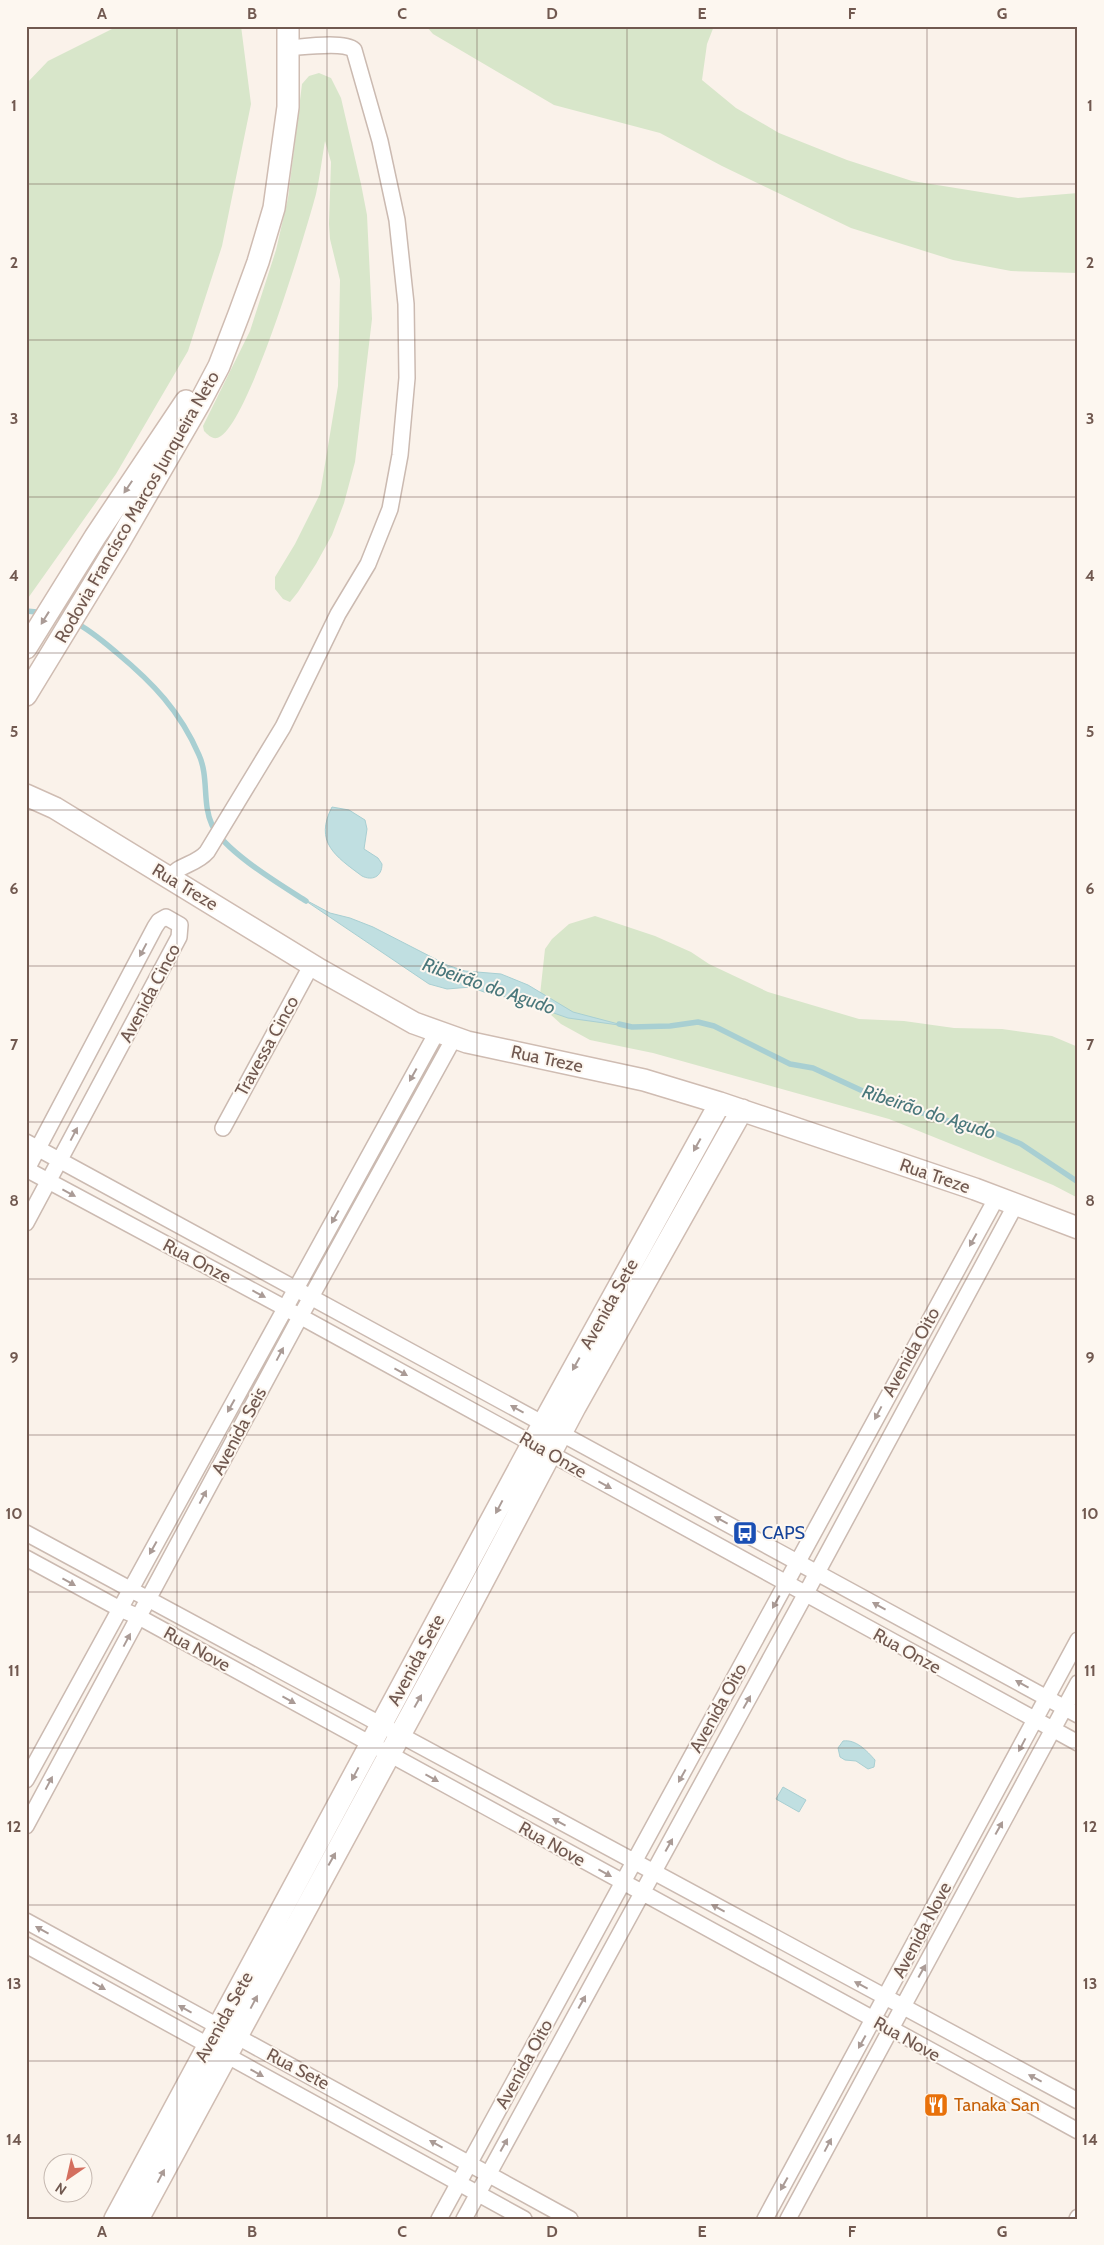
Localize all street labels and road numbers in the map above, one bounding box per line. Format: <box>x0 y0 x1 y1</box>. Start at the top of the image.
street label: Rodovia Francisco Marcos Junqueira Neto <box>50 367 224 647</box>
street label: Rua Treze <box>148 859 222 915</box>
street label: Avenida Cinco <box>115 940 185 1046</box>
street label: Travessa Cinco <box>231 992 304 1100</box>
street label: Rua Treze <box>509 1041 585 1077</box>
street label: Rua Treze <box>897 1154 973 1198</box>
street label: Rua Onze <box>159 1234 235 1288</box>
street label: Avenida Sete <box>575 1255 643 1353</box>
street label: Avenida Oito <box>878 1304 945 1400</box>
street label: Avenida Seis <box>207 1383 271 1479</box>
street label: Rua Onze <box>515 1427 591 1483</box>
street label: Avenida Sete <box>383 1611 449 1709</box>
street label: Rua Nove <box>160 1622 234 1676</box>
street label: Rua Onze <box>869 1623 945 1679</box>
street label: Avenida Oito <box>685 1660 752 1756</box>
street label: Rua Nove <box>515 1817 589 1871</box>
street label: Avenida Nove <box>888 1878 956 1982</box>
street label: Avenida Sete <box>190 1968 258 2066</box>
street label: Rua Nove <box>870 2012 944 2066</box>
street label: Avenida Oito <box>491 2016 558 2112</box>
street label: Rua Sete <box>263 2043 333 2095</box>

